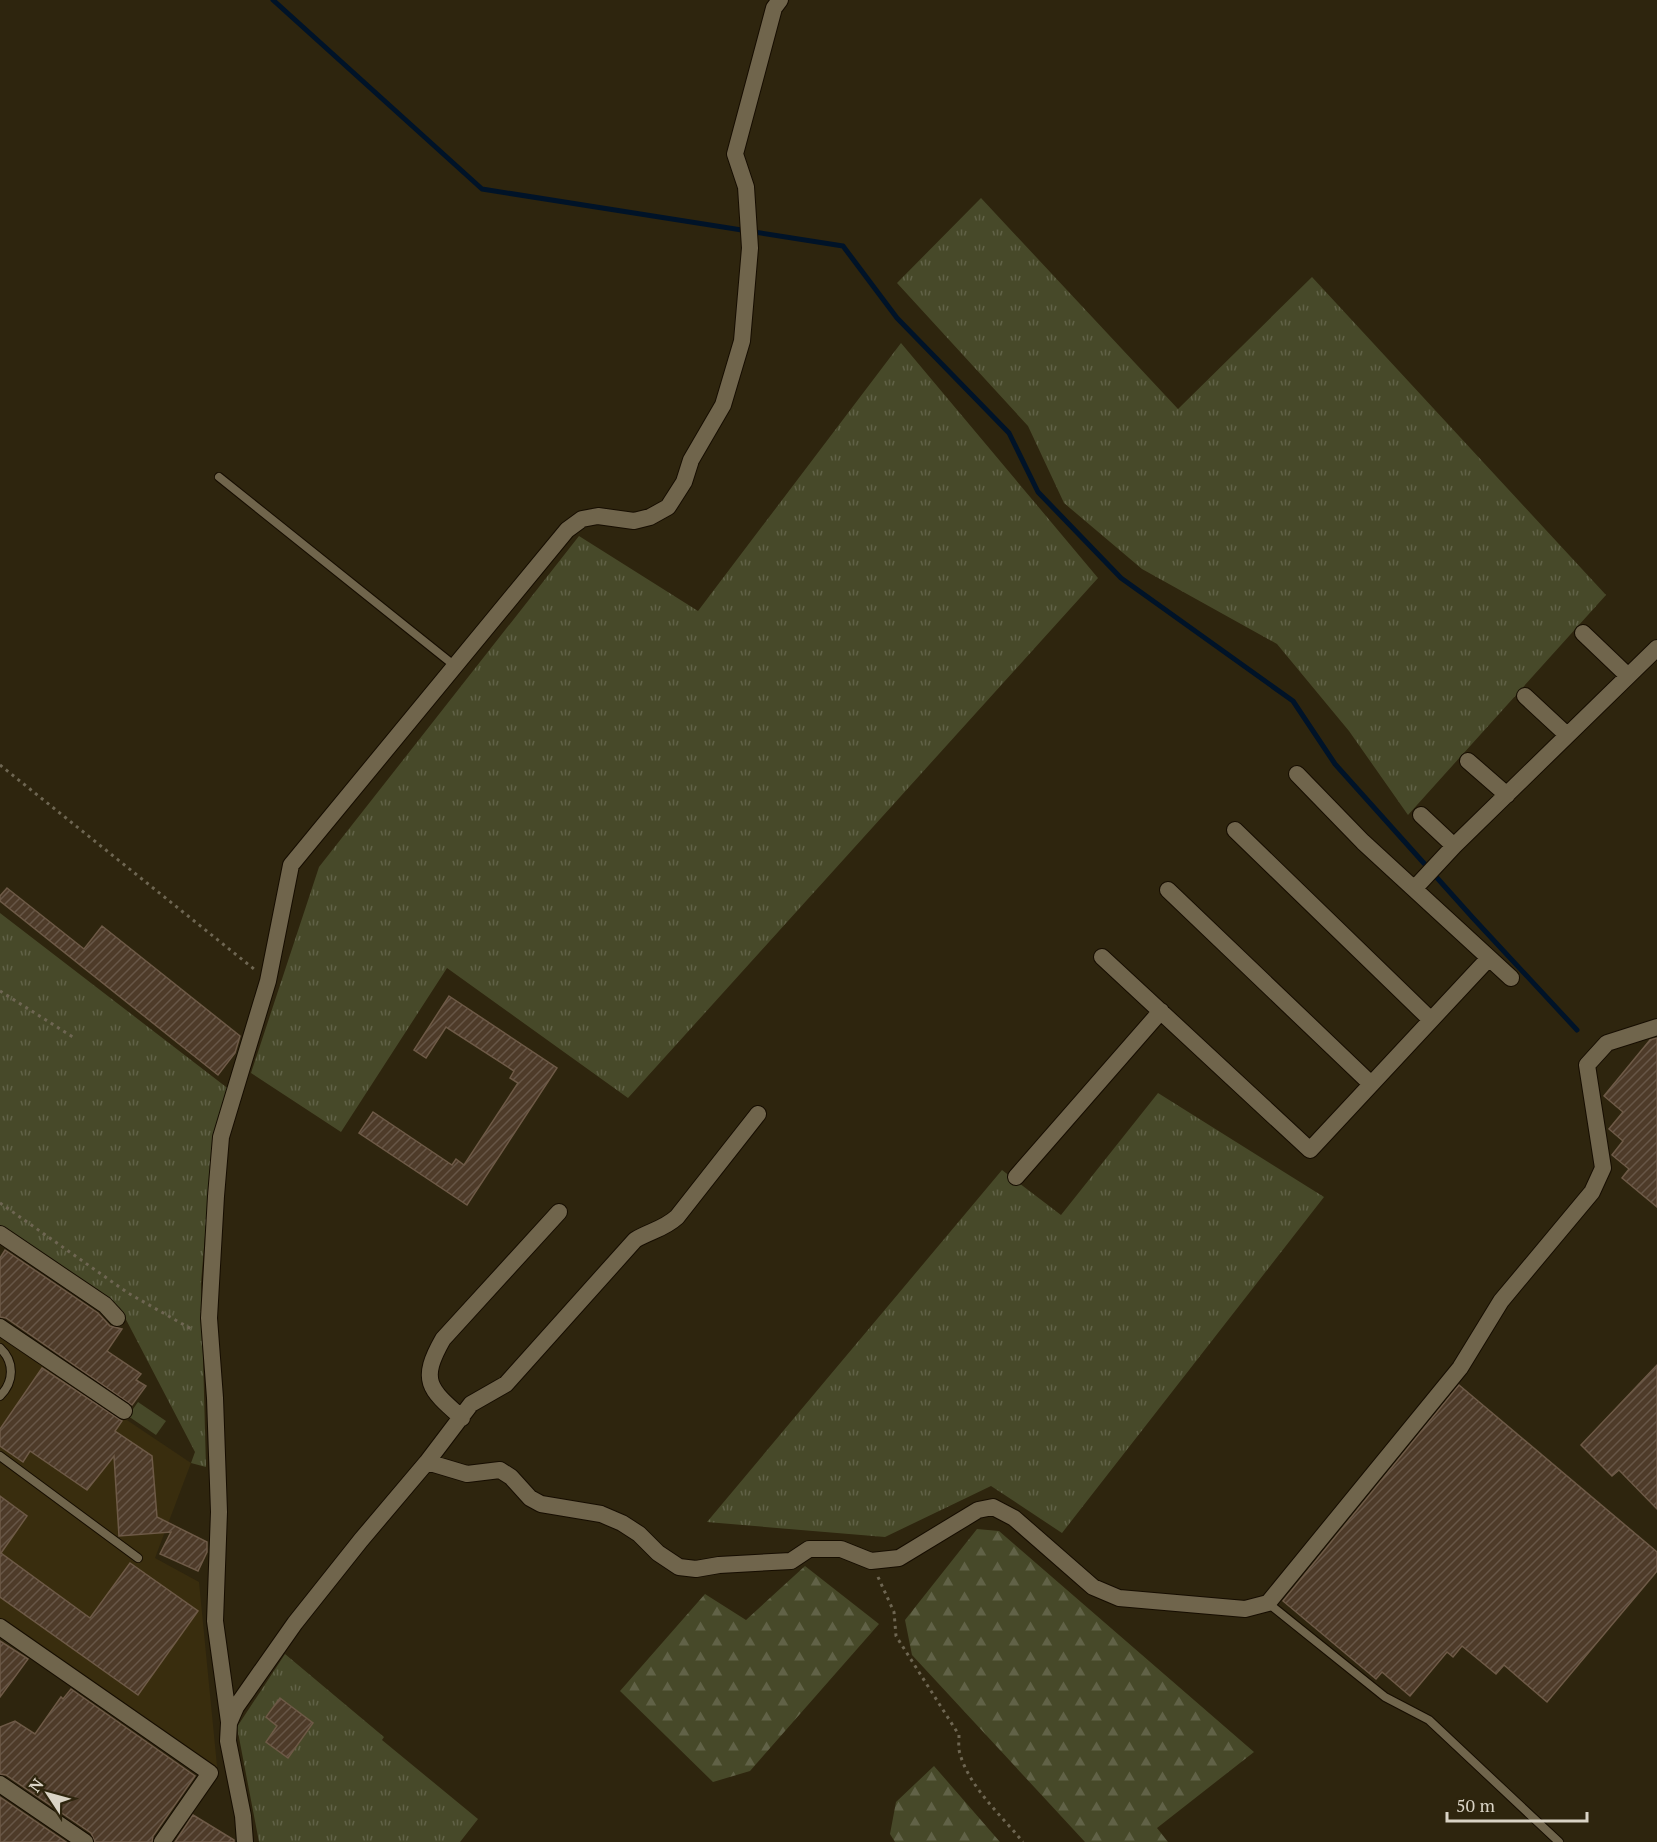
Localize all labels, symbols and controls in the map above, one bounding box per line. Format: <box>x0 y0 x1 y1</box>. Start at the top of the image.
north arrow <box>18 1764 78 1824</box>
text: N <box>23 1774 48 1797</box>
scale bar <box>1447 1785 1586 1823</box>
text: 50 m <box>1456 1793 1496 1817</box>

